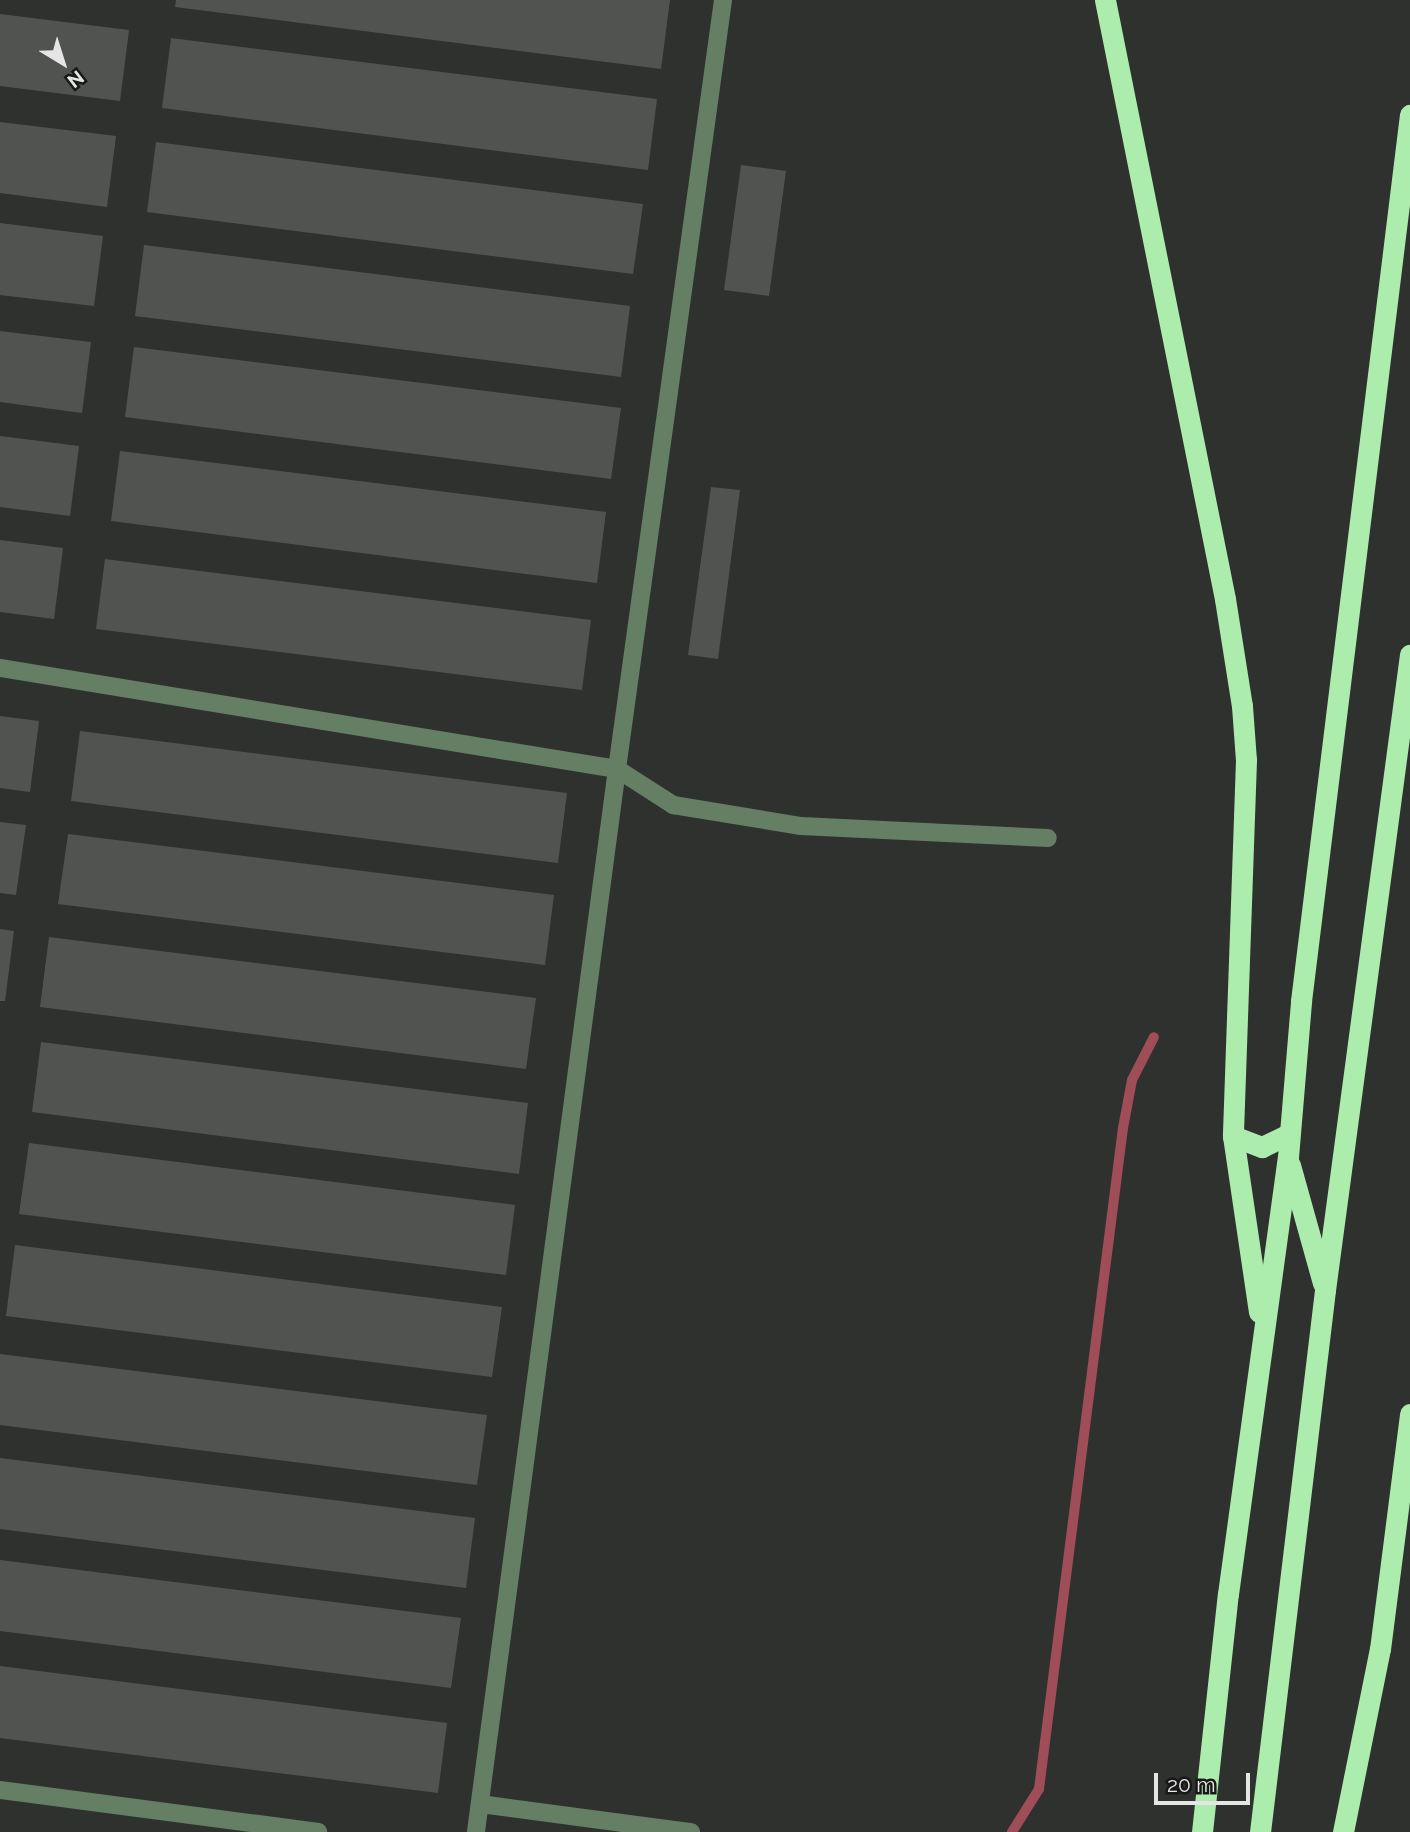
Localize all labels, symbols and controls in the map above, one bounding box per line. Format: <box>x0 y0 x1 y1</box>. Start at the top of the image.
north arrow <box>28 28 98 98</box>
text: N <box>63 66 88 93</box>
scale bar <box>1158 1758 1254 1802</box>
text: 20 m <box>1167 1772 1215 1797</box>

